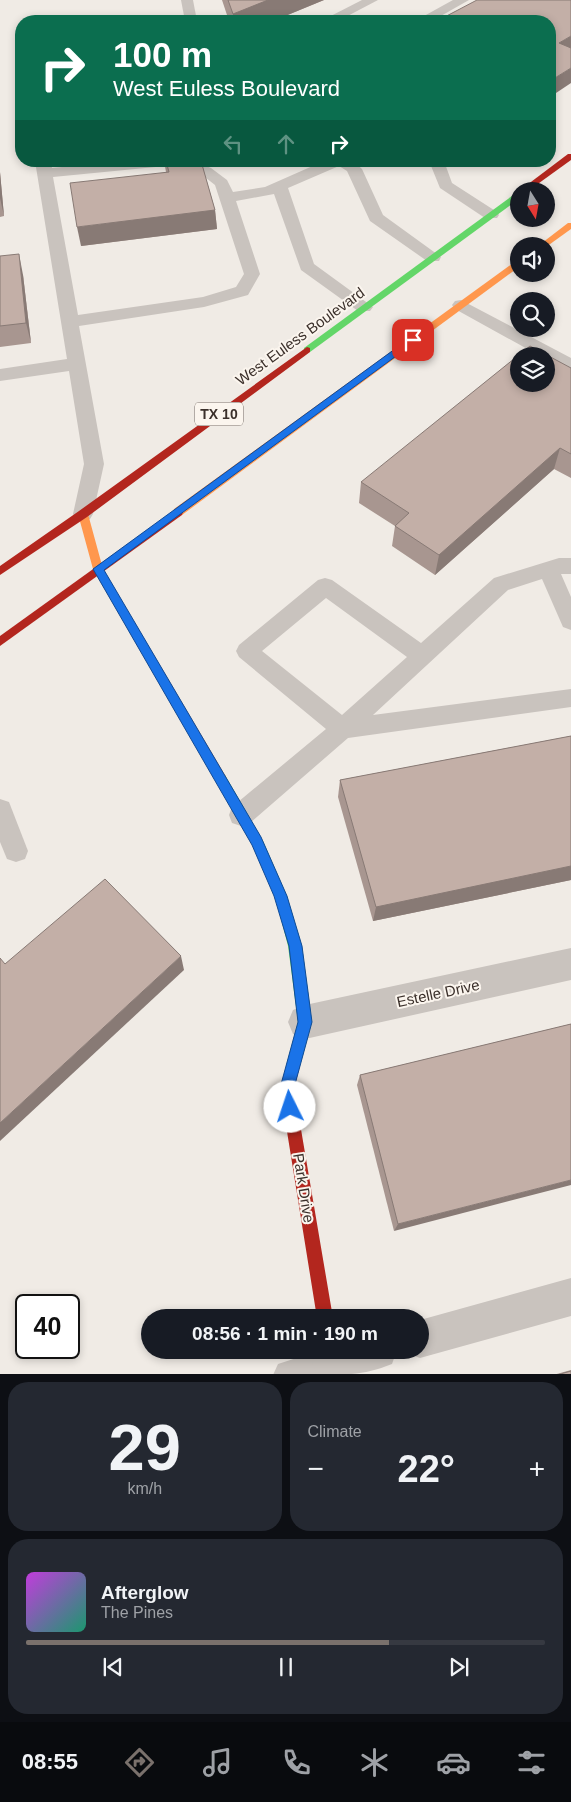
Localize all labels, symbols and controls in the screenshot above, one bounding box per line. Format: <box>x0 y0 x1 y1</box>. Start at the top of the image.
icon: right <box>30 35 95 100</box>
text: 100 m <box>113 35 212 74</box>
text: West Euless Boulevard <box>113 76 340 101</box>
icon: left <box>219 130 247 158</box>
icon: ahead <box>272 130 300 158</box>
icon: right <box>325 130 353 158</box>
north arrow <box>510 182 555 228</box>
map controls <box>510 182 555 392</box>
button: sound <box>510 237 555 282</box>
street label: West Euless Boulevard <box>232 284 368 388</box>
button: search <box>510 292 555 337</box>
pin <box>392 319 434 361</box>
icon: arrive <box>399 326 427 354</box>
button: layers <box>510 347 555 392</box>
road number: TX 10 <box>195 402 243 426</box>
street label: Estelle Drive <box>395 976 481 1010</box>
position arrow <box>263 1080 315 1132</box>
street label: Park Drive <box>290 1152 318 1224</box>
speed limit sign: 40 <box>15 1294 80 1359</box>
text: 08:56 · 1 min · 190 m <box>192 1323 378 1344</box>
text: 29 <box>109 1411 181 1484</box>
text: Climate <box>308 1423 362 1440</box>
text: 22° <box>398 1448 455 1490</box>
text: − <box>308 1453 324 1484</box>
text: + <box>529 1453 545 1484</box>
text: km/h <box>127 1480 162 1497</box>
text: Afterglow <box>101 1582 189 1603</box>
text: The Pines <box>101 1604 173 1621</box>
icon: previous <box>99 1653 127 1681</box>
icon: pause <box>272 1653 300 1681</box>
icon: next <box>445 1653 473 1681</box>
icon: directions <box>122 1745 157 1780</box>
icon: music <box>200 1745 235 1780</box>
icon: phone <box>279 1745 314 1780</box>
icon: climate <box>357 1745 392 1780</box>
icon: car <box>436 1745 471 1780</box>
icon: filters <box>514 1745 549 1780</box>
text: 08:55 <box>22 1749 78 1774</box>

